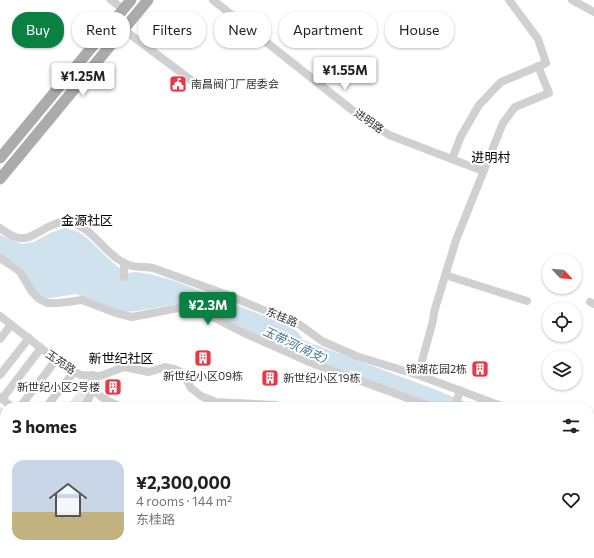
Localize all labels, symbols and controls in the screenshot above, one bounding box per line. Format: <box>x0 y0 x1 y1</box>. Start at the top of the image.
chip: Buy <box>12 12 64 48</box>
chip: Rent <box>72 12 130 48</box>
chip: Filters <box>138 12 206 48</box>
chip: New <box>214 12 271 48</box>
chip: Apartment <box>279 12 377 48</box>
chip: House <box>385 12 454 48</box>
pin: ¥1.55M <box>312 57 378 91</box>
text: ¥1.55M <box>322 62 368 78</box>
pin: ¥1.25M <box>50 63 116 97</box>
text: ¥1.25M <box>60 68 106 84</box>
public building icon: 南昌阀门厂居委会 <box>168 74 188 94</box>
place label: 南昌阀门厂居委会 <box>191 77 279 90</box>
street label: 进明路 <box>352 106 387 135</box>
district label: 进明村 <box>471 149 511 165</box>
district label: 金源社区 <box>61 212 113 228</box>
north arrow <box>542 254 582 294</box>
map controls <box>542 254 582 390</box>
pin: ¥2.3M <box>180 292 236 326</box>
text: ¥2.3M <box>188 297 228 313</box>
button: locate <box>542 302 582 342</box>
street label: 东桂路 <box>264 304 300 329</box>
water label: 玉带河(南支) <box>261 323 330 365</box>
street label: 玉苑路 <box>44 347 79 376</box>
building icon: 新世纪小区09栋 <box>193 348 213 368</box>
district label: 新世纪社区 <box>88 350 154 366</box>
button: layers <box>542 350 582 390</box>
building icon: 锦湖花园2栋 <box>470 359 490 379</box>
place label: 锦湖花园2栋 <box>406 362 467 375</box>
building icon: 新世纪小区19栋 <box>260 368 280 388</box>
place label: 新世纪小区09栋 <box>163 369 243 382</box>
place label: 新世纪小区19栋 <box>283 371 360 384</box>
building icon: 新世纪小区2号楼 <box>103 377 123 397</box>
place label: 新世纪小区2号楼 <box>17 380 100 393</box>
icon: filters <box>560 415 582 437</box>
text: 3 homes <box>12 416 77 437</box>
text: ¥2,300,000 <box>136 472 231 493</box>
icon: home <box>44 476 92 524</box>
icon: heart <box>560 489 582 511</box>
text: 4 rooms · 144 m² <box>136 493 232 509</box>
text: 东桂路 <box>136 511 175 527</box>

